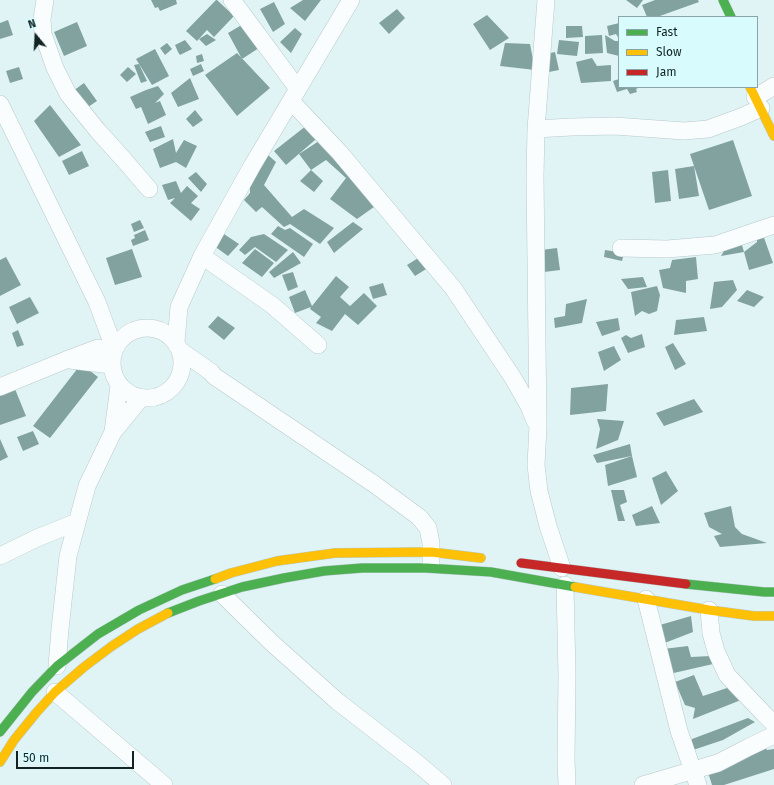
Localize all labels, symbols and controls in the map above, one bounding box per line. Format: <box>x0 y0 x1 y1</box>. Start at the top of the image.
north arrow <box>16 16 56 56</box>
legend <box>618 16 758 88</box>
text: N <box>27 17 38 31</box>
text: Fast <box>656 25 678 39</box>
text: Slow <box>656 45 682 59</box>
text: Jam <box>656 65 676 79</box>
scale bar <box>18 743 136 769</box>
text: 50 m <box>23 751 49 765</box>

